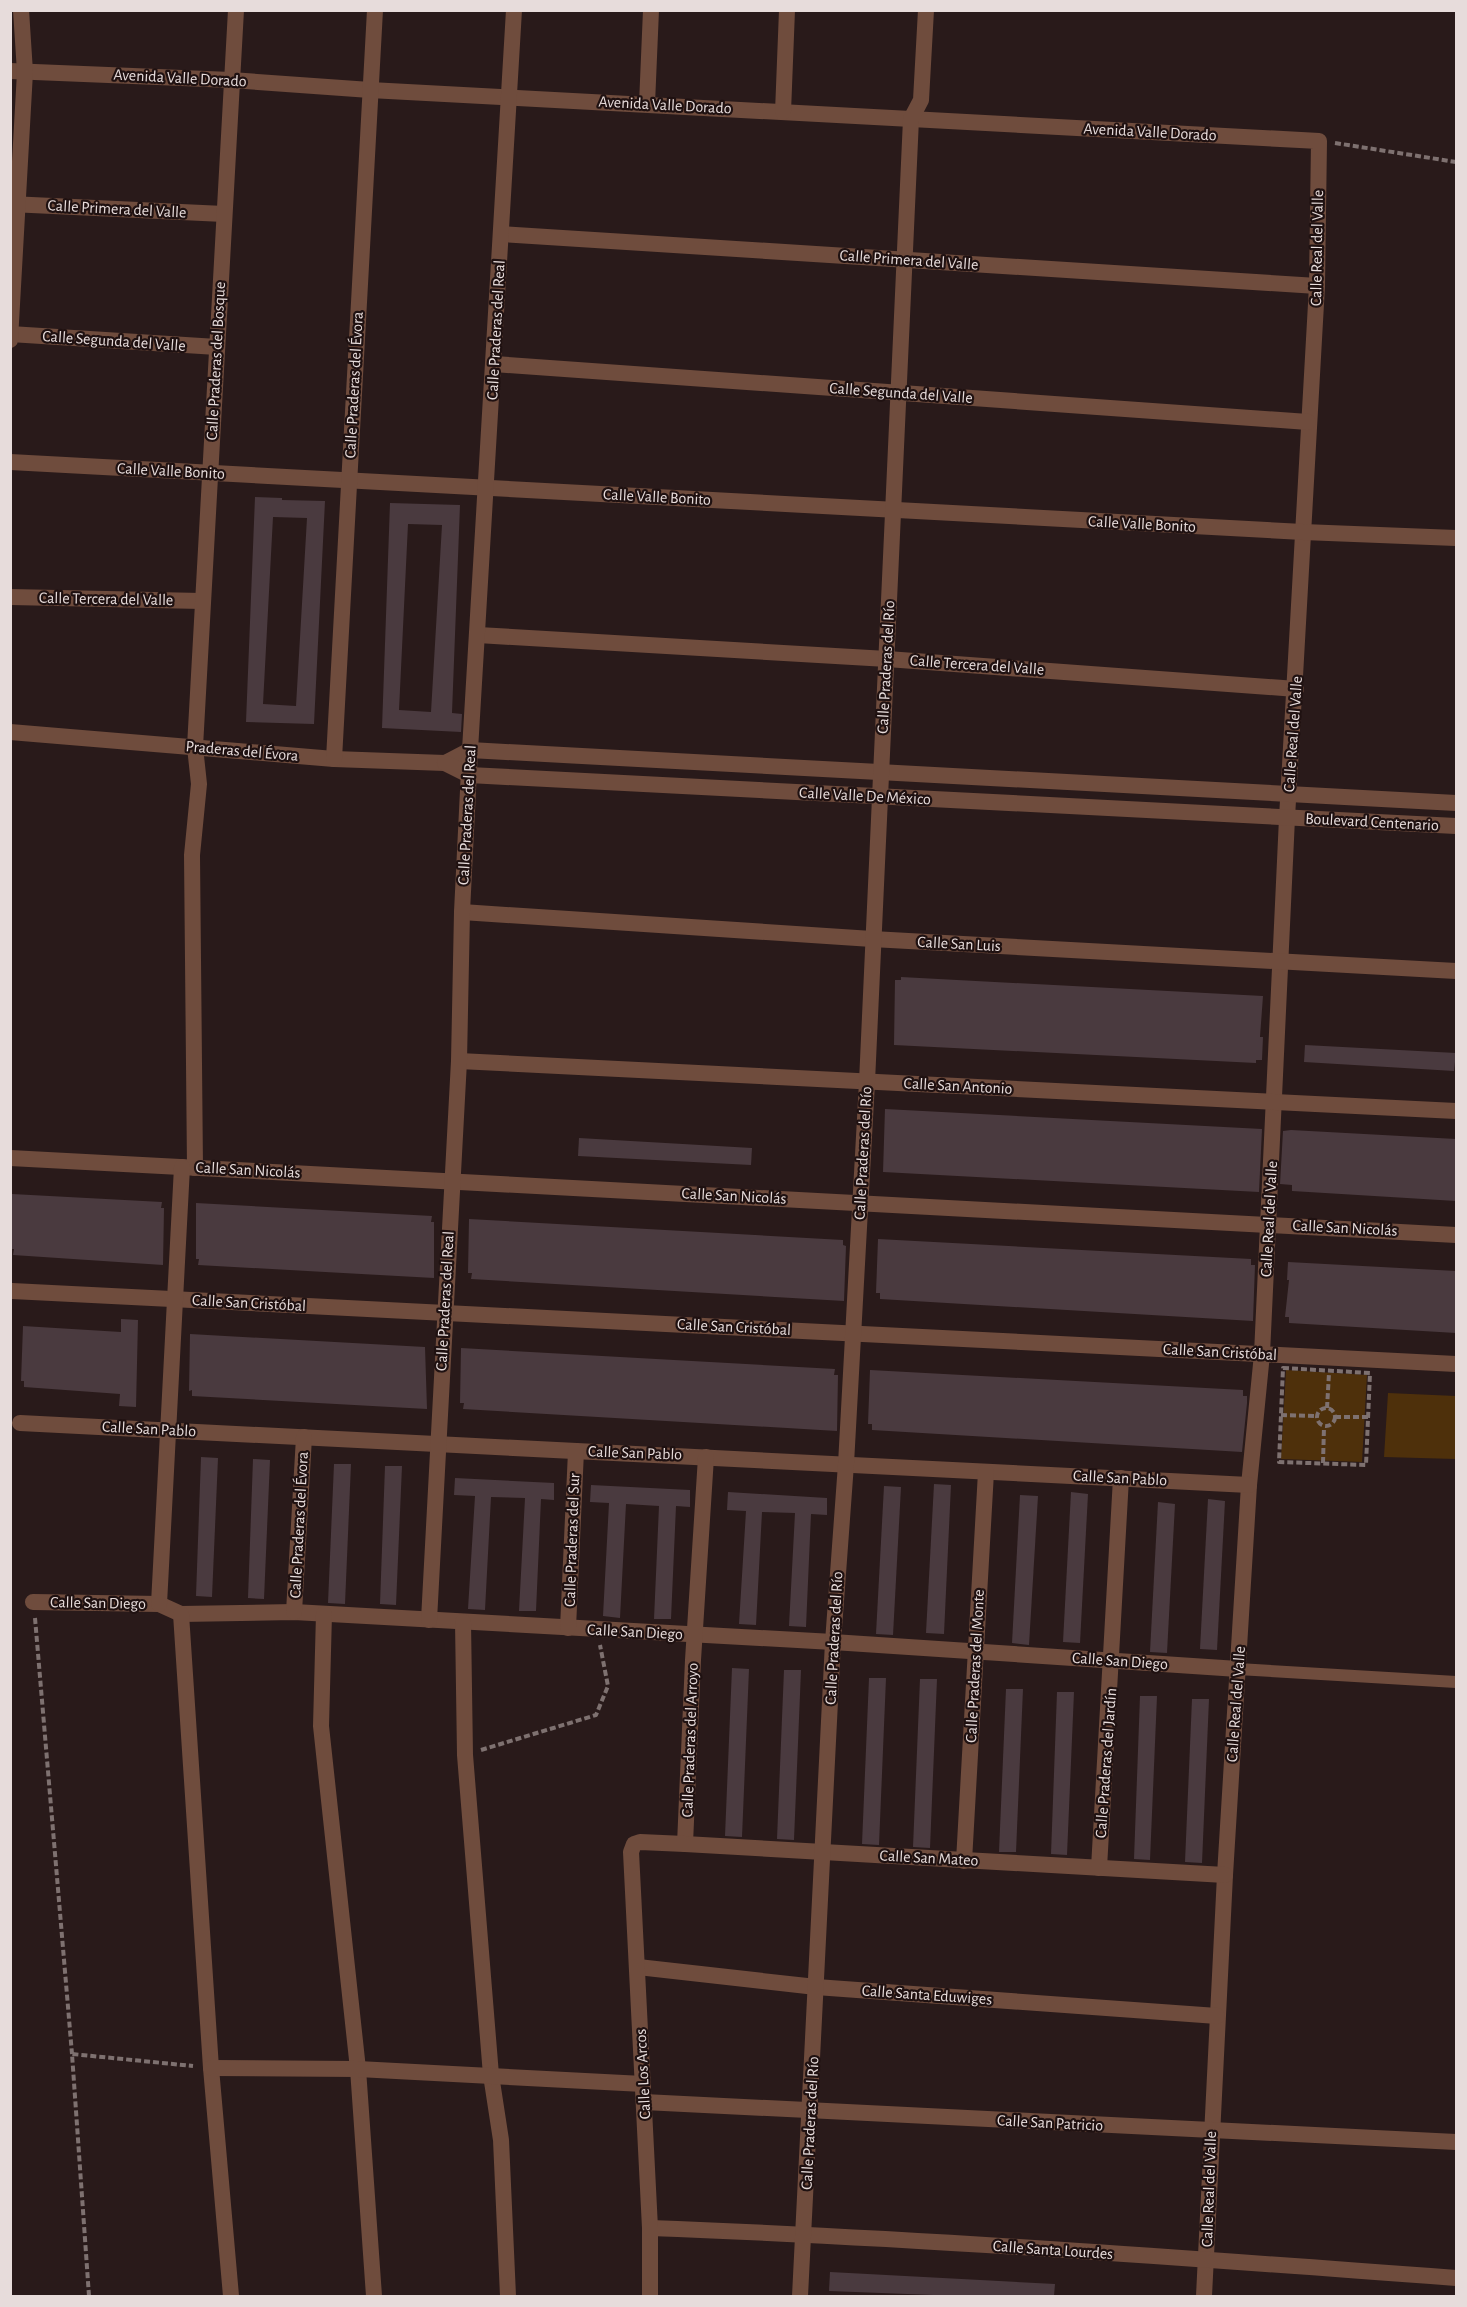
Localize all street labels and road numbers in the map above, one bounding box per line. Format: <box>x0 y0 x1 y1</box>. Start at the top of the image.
street label: Avenida Valle Dorado <box>113 67 247 89</box>
street label: Avenida Valle Dorado <box>598 94 732 116</box>
street label: Avenida Valle Dorado <box>1083 121 1217 143</box>
street label: Calle Real del Valle <box>1308 190 1326 306</box>
street label: Calle Primera del Valle <box>47 197 187 221</box>
street label: Calle Primera del Valle <box>839 247 979 273</box>
street label: Calle Praderas del Real <box>484 260 508 400</box>
street label: Calle Praderas del Bosque <box>204 281 228 441</box>
street label: Calle Praderas del Évora <box>340 311 366 459</box>
street label: Calle Segunda del Valle <box>42 328 186 354</box>
street label: Calle Segunda del Valle <box>829 380 973 406</box>
street label: Calle Valle Bonito <box>117 460 226 482</box>
street label: Calle Valle Bonito <box>603 486 712 508</box>
street label: Calle Valle Bonito <box>1088 513 1197 535</box>
street label: Calle Tercera del Valle <box>39 590 173 608</box>
street label: Calle Praderas del Río <box>875 600 897 734</box>
street label: Calle Tercera del Valle <box>909 652 1045 678</box>
street label: Calle Real del Valle <box>1281 675 1305 793</box>
street label: Praderas del Évora <box>185 736 299 764</box>
street label: Calle Praderas del Real <box>455 745 479 885</box>
street label: Calle Valle De México <box>799 785 931 807</box>
street label: Boulevard Centenario <box>1305 811 1439 833</box>
street label: Calle San Luis <box>917 934 1001 954</box>
street label: Calle San Antonio <box>903 1075 1013 1097</box>
street label: Calle Praderas del Río <box>852 1086 874 1220</box>
street label: Calle San Nicolás <box>195 1159 301 1181</box>
street label: Calle Real del Valle <box>1258 1160 1280 1278</box>
street label: Calle San Nicolás <box>681 1185 787 1207</box>
street label: Calle San Nicolás <box>1292 1217 1398 1239</box>
street label: Calle Praderas del Real <box>433 1231 457 1371</box>
street label: Calle San Cristóbal <box>192 1292 306 1314</box>
street label: Calle San Cristóbal <box>677 1316 791 1338</box>
street label: Calle San Cristóbal <box>1163 1341 1277 1363</box>
street label: Calle San Pablo <box>101 1419 197 1439</box>
street label: Calle San Pablo <box>588 1443 683 1463</box>
street label: Calle Praderas del Évora <box>285 1451 311 1599</box>
street label: Calle San Pablo <box>1072 1468 1168 1488</box>
street label: Calle Praderas del Sur <box>562 1472 582 1607</box>
street label: Calle Praderas del Río <box>823 1571 845 1705</box>
street label: Calle Praderas del Monte <box>963 1589 987 1743</box>
street label: Calle San Diego <box>50 1594 146 1612</box>
street label: Calle San Diego <box>587 1621 684 1643</box>
street label: Calle Real del Valle <box>1224 1645 1248 1763</box>
street label: Calle San Diego <box>1072 1650 1169 1672</box>
street label: Calle Praderas del Arroyo <box>679 1662 702 1818</box>
street label: Calle Praderas del Jardín <box>1093 1687 1119 1839</box>
street label: Calle San Mateo <box>879 1847 979 1869</box>
street label: Calle Santa Eduwiges <box>861 1982 993 2008</box>
street label: Calle Los Arcos <box>633 2028 653 2120</box>
street label: Calle Praderas del Río <box>799 2056 821 2190</box>
street label: Calle San Patricio <box>996 2112 1104 2134</box>
street label: Calle Real del Valle <box>1199 2131 1219 2247</box>
street label: Calle Santa Lourdes <box>992 2238 1114 2262</box>

